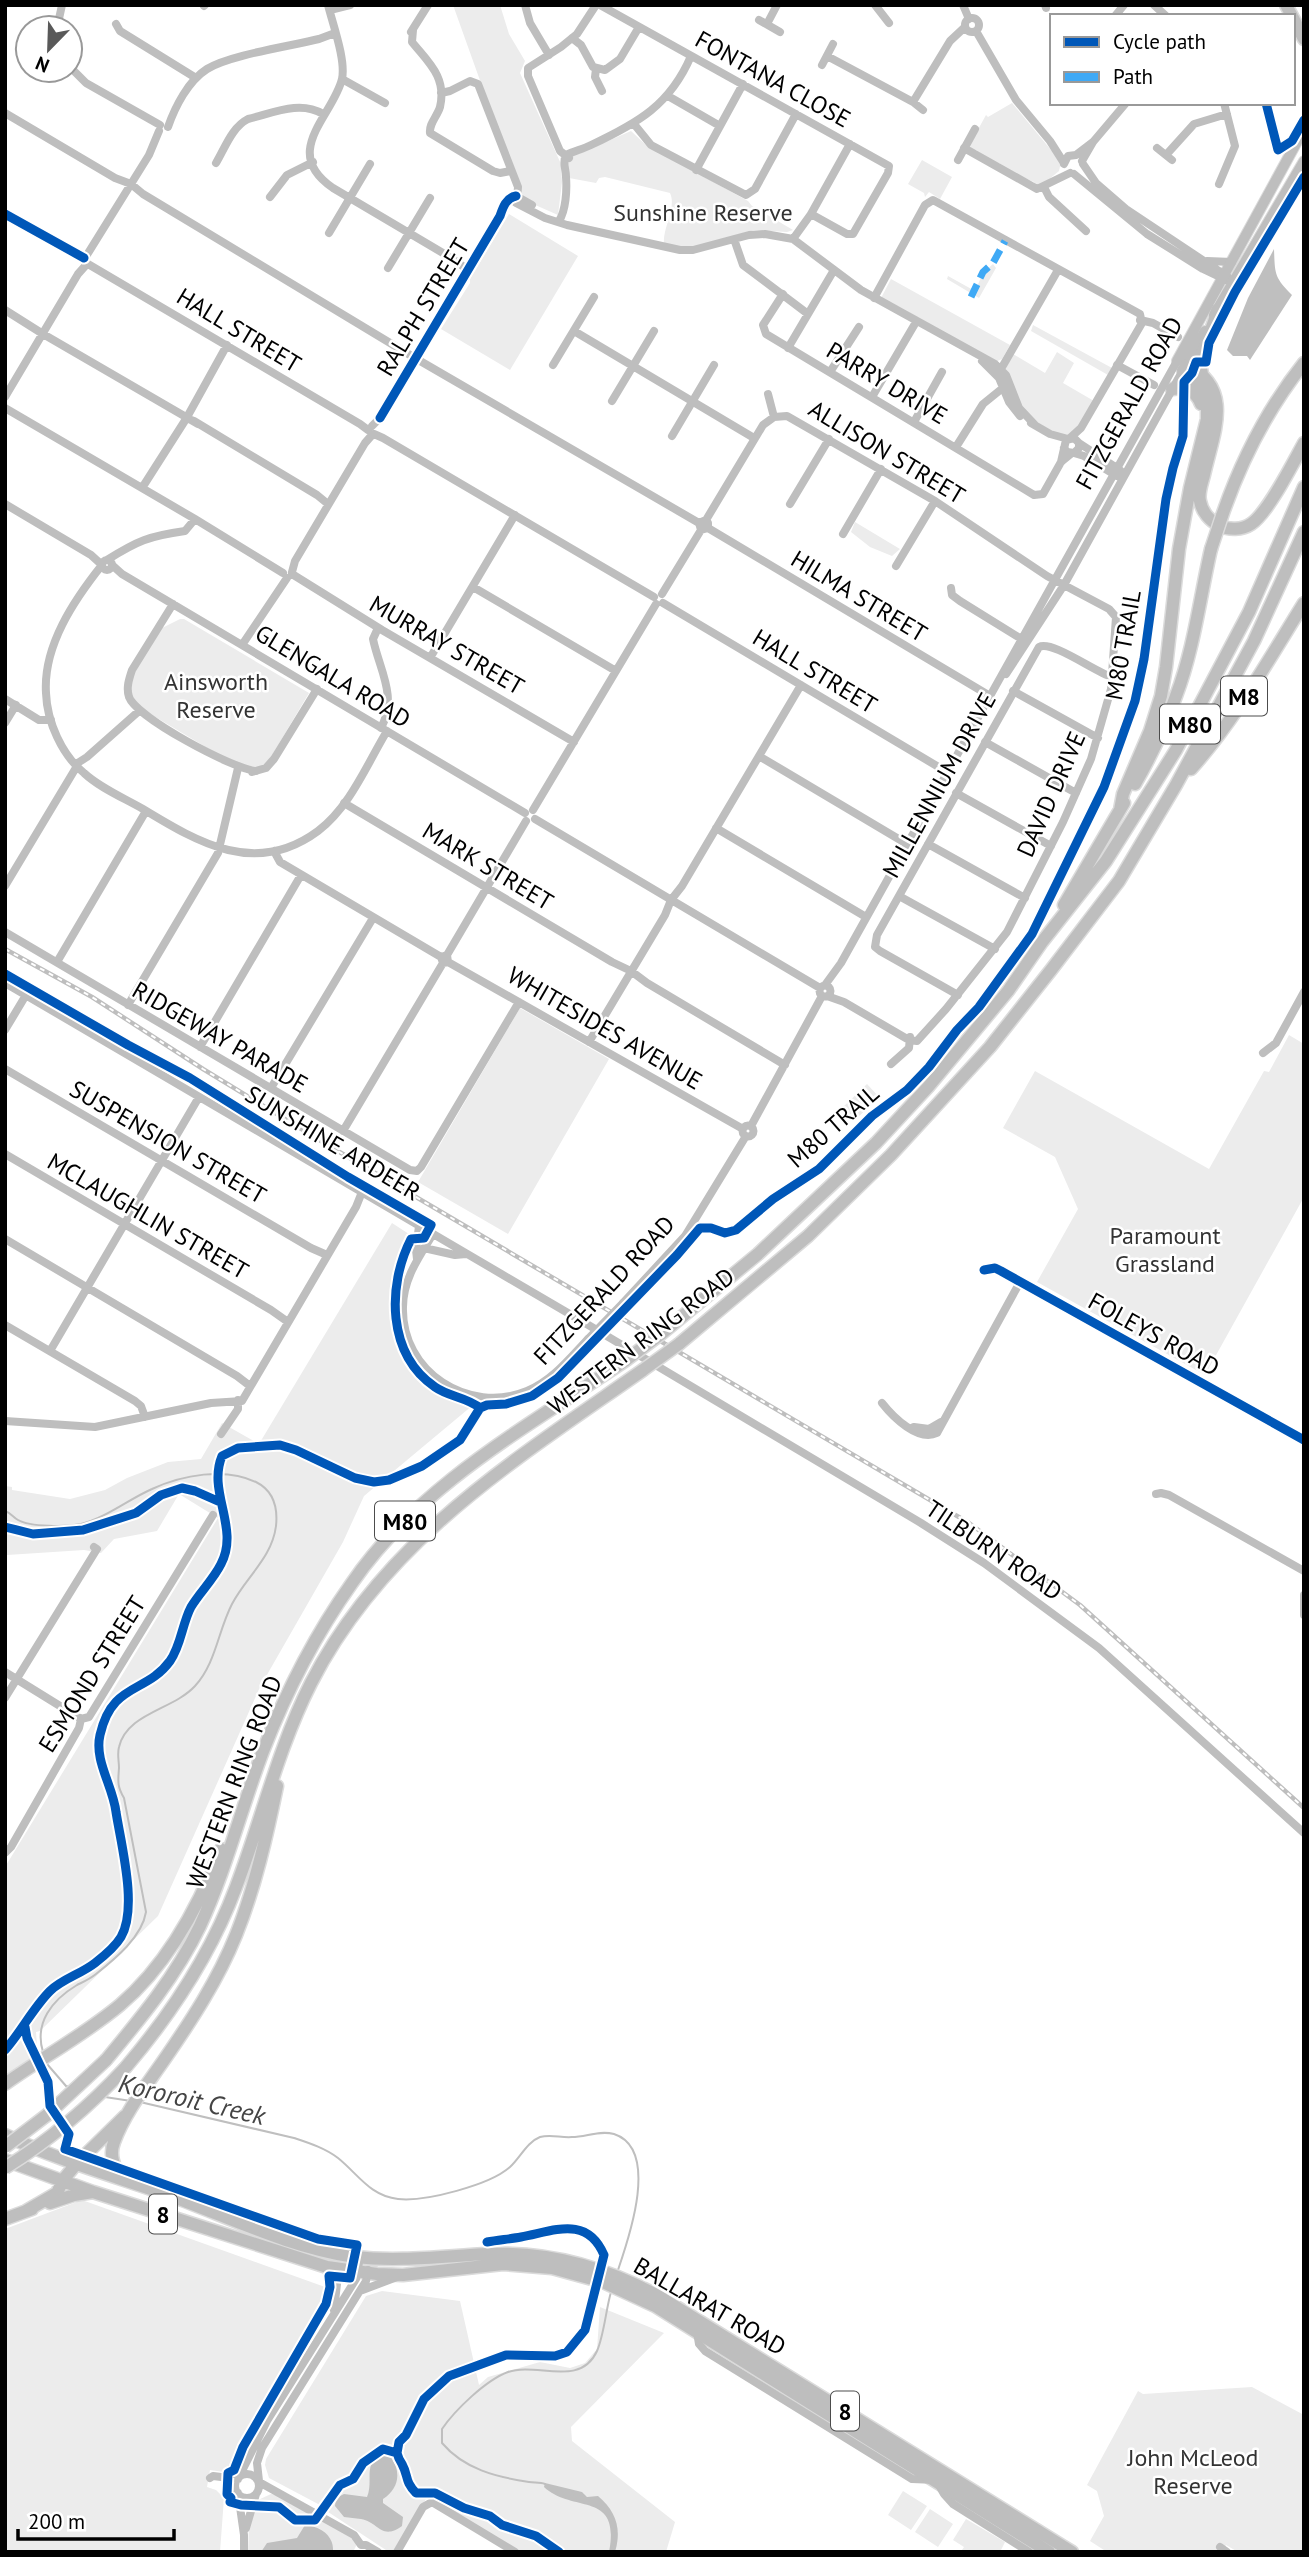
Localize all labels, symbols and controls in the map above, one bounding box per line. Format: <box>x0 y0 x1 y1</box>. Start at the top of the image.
north arrow <box>14 14 84 84</box>
legend <box>1050 14 1295 105</box>
street label: FONTANA CLOSE <box>690 24 856 134</box>
text: Cycle path <box>1113 28 1206 55</box>
text: N <box>32 51 53 78</box>
text: Path <box>1113 63 1153 90</box>
park label: Sunshine Reserve <box>613 197 793 228</box>
street label: RALPH STREET <box>370 232 476 382</box>
street label: HALL STREET <box>171 281 307 379</box>
street label: FITZGERALD ROAD <box>1069 311 1189 495</box>
street label: PARRY DRIVE <box>821 335 953 431</box>
street label: ALLISON STREET <box>803 393 971 511</box>
street label: HILMA STREET <box>785 543 933 649</box>
street label: MURRAY STREET <box>364 588 530 702</box>
street label: M80 TRAIL <box>1098 588 1148 702</box>
street label: GLENGALA ROAD <box>250 617 416 735</box>
street label: HALL STREET <box>747 622 883 720</box>
park label: Ainsworth Reserve <box>164 666 268 725</box>
road number: M8 <box>1221 676 1267 716</box>
street label: MILLENNIUM DRIVE <box>875 687 1003 883</box>
road number: M80 <box>1160 704 1220 744</box>
street label: DAVID DRIVE <box>1010 726 1092 862</box>
street label: MARK STREET <box>417 815 559 917</box>
street label: WHITESIDES AVENUE <box>502 960 708 1096</box>
street label: RIDGEWAY PARADE <box>127 974 313 1100</box>
street label: SUSPENSION STREET <box>64 1073 272 1211</box>
street label: SUNSHINE ARDEER <box>240 1078 426 1208</box>
street label: M80 TRAIL <box>781 1078 885 1174</box>
street label: MCLAUGHLIN STREET <box>42 1146 254 1286</box>
street label: FITZGERALD ROAD <box>527 1209 681 1371</box>
park label: Paramount Grassland <box>1109 1220 1221 1279</box>
street label: WESTERN RING ROAD <box>542 1261 740 1421</box>
street label: FOLEYS ROAD <box>1083 1285 1225 1383</box>
street label: TILBURN ROAD <box>920 1493 1068 1607</box>
road number: M80 <box>375 1502 435 1540</box>
street label: ESMOND STREET <box>32 1590 152 1758</box>
street label: WESTERN RING ROAD <box>179 1671 289 1893</box>
water label: Kororoit Creek <box>115 2066 270 2132</box>
road number: 8 <box>149 2194 177 2234</box>
street label: BALLARAT ROAD <box>628 2250 792 2362</box>
road number: 8 <box>831 2392 859 2430</box>
park label: John McLeod Reserve <box>1126 2442 1259 2501</box>
scale bar <box>18 2498 173 2542</box>
text: 200 m <box>28 2508 85 2535</box>

